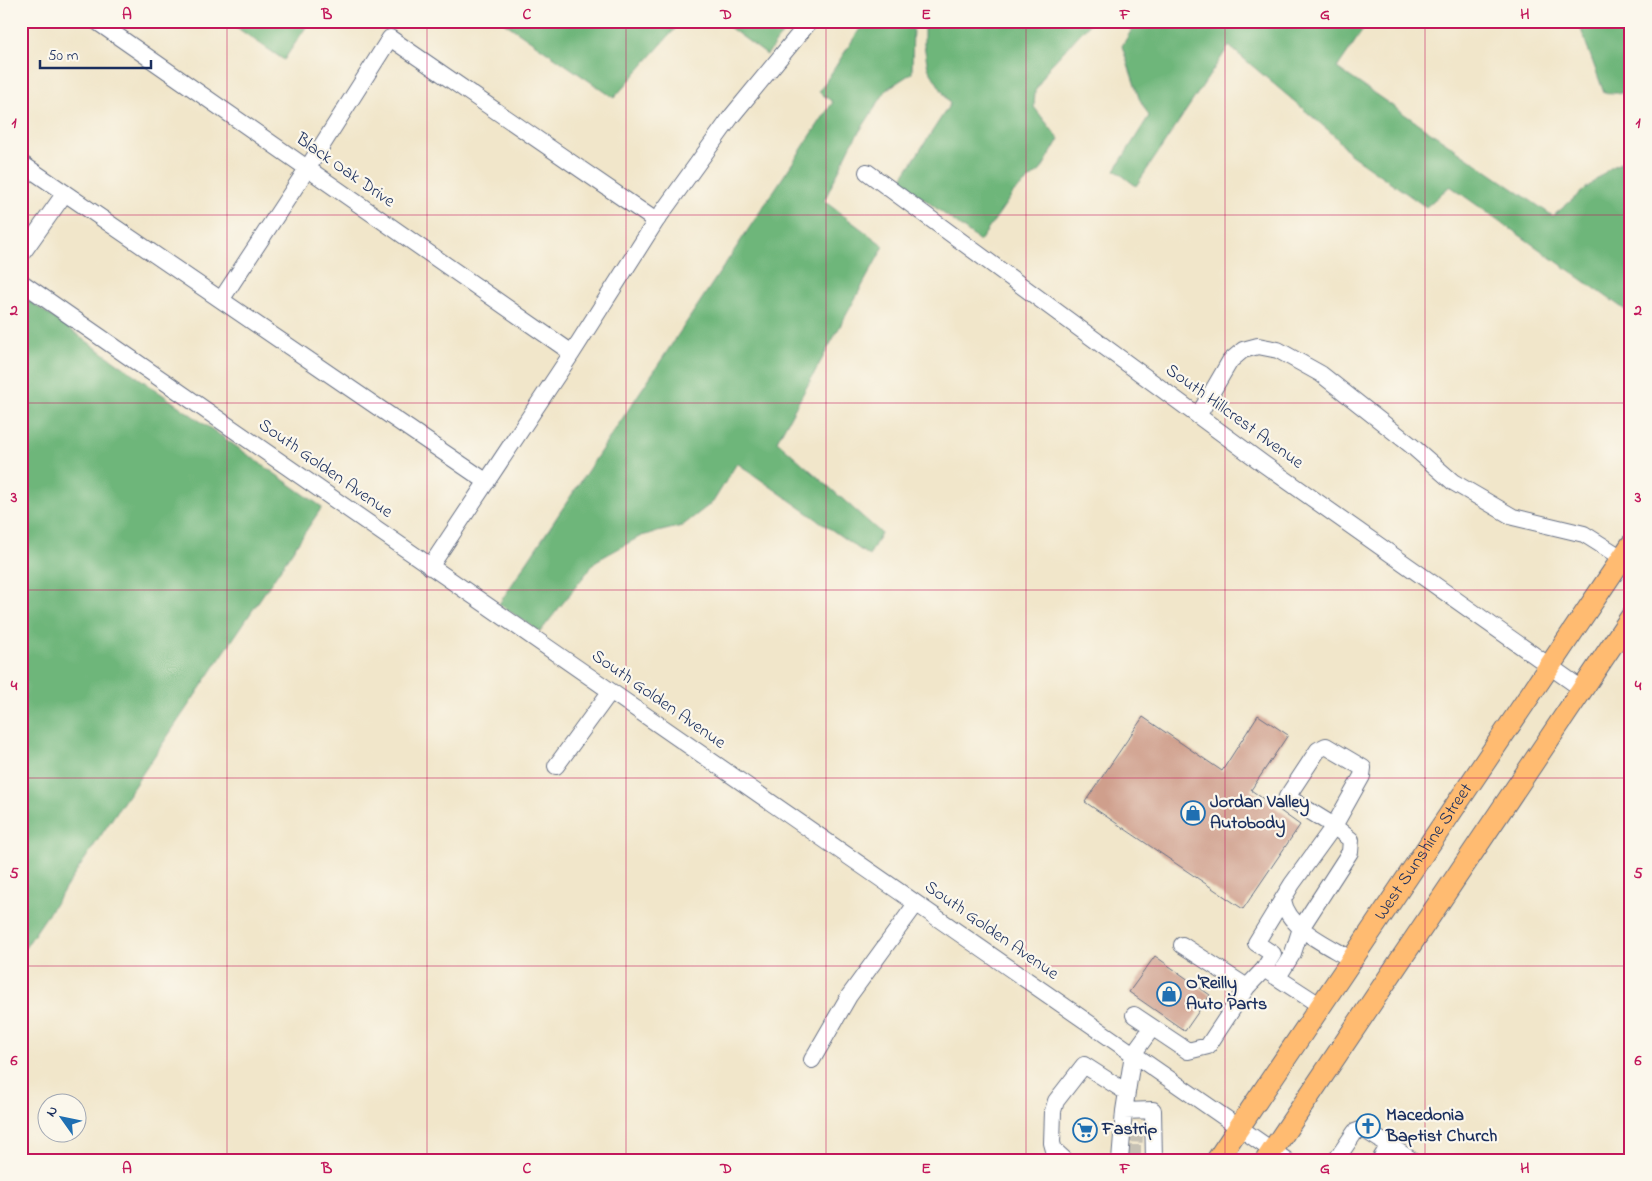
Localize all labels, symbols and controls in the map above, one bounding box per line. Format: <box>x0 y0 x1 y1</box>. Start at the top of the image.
text: A <box>122 3 132 27</box>
text: B <box>321 3 333 27</box>
text: C <box>523 3 532 27</box>
text: D <box>719 3 732 27</box>
text: E <box>921 3 931 27</box>
text: F <box>1119 3 1131 27</box>
text: G <box>1320 3 1330 27</box>
text: H <box>1520 3 1530 27</box>
scale bar <box>40 38 151 70</box>
text: 50 m <box>48 45 79 67</box>
text: 1 <box>11 111 17 135</box>
text: 1 <box>1635 111 1641 135</box>
street label: Black Oak Drive <box>289 127 401 215</box>
text: 2 <box>9 299 18 323</box>
text: 2 <box>1633 299 1642 323</box>
street label: South Hillcrest Avenue <box>1160 358 1309 477</box>
street label: South Golden Avenue <box>253 413 398 526</box>
text: 3 <box>10 486 18 510</box>
text: 3 <box>1634 486 1642 510</box>
street label: South Golden Avenue <box>586 644 731 757</box>
text: 4 <box>10 674 18 698</box>
text: 4 <box>1634 674 1642 698</box>
street label: West Sunshine Street <box>1369 778 1480 926</box>
place label: Jordan Valley Autobody <box>1210 790 1309 838</box>
shop icon: Jordan Valley Autobody <box>1180 800 1206 826</box>
text: 5 <box>9 862 19 886</box>
text: 5 <box>1633 862 1643 886</box>
street label: South Golden Avenue <box>919 875 1064 988</box>
place label: O'Reilly Auto Parts <box>1186 971 1267 1018</box>
shop icon: O'Reilly Auto Parts <box>1156 981 1182 1007</box>
text: 6 <box>9 1049 18 1073</box>
text: 6 <box>1633 1049 1642 1073</box>
north arrow <box>38 1094 88 1144</box>
text: N <box>41 1102 64 1121</box>
place label: Macedonia Baptist Church <box>1385 1103 1498 1150</box>
church icon: Macedonia Baptist Church <box>1355 1113 1381 1139</box>
supermarket icon: Fastrip <box>1072 1117 1098 1143</box>
place label: Fastrip <box>1101 1117 1157 1143</box>
text: A <box>122 1157 132 1181</box>
text: B <box>321 1157 333 1181</box>
text: C <box>523 1157 532 1181</box>
text: D <box>719 1157 732 1181</box>
text: E <box>921 1157 931 1181</box>
text: F <box>1119 1157 1131 1181</box>
text: G <box>1320 1157 1330 1181</box>
text: H <box>1520 1157 1530 1181</box>

